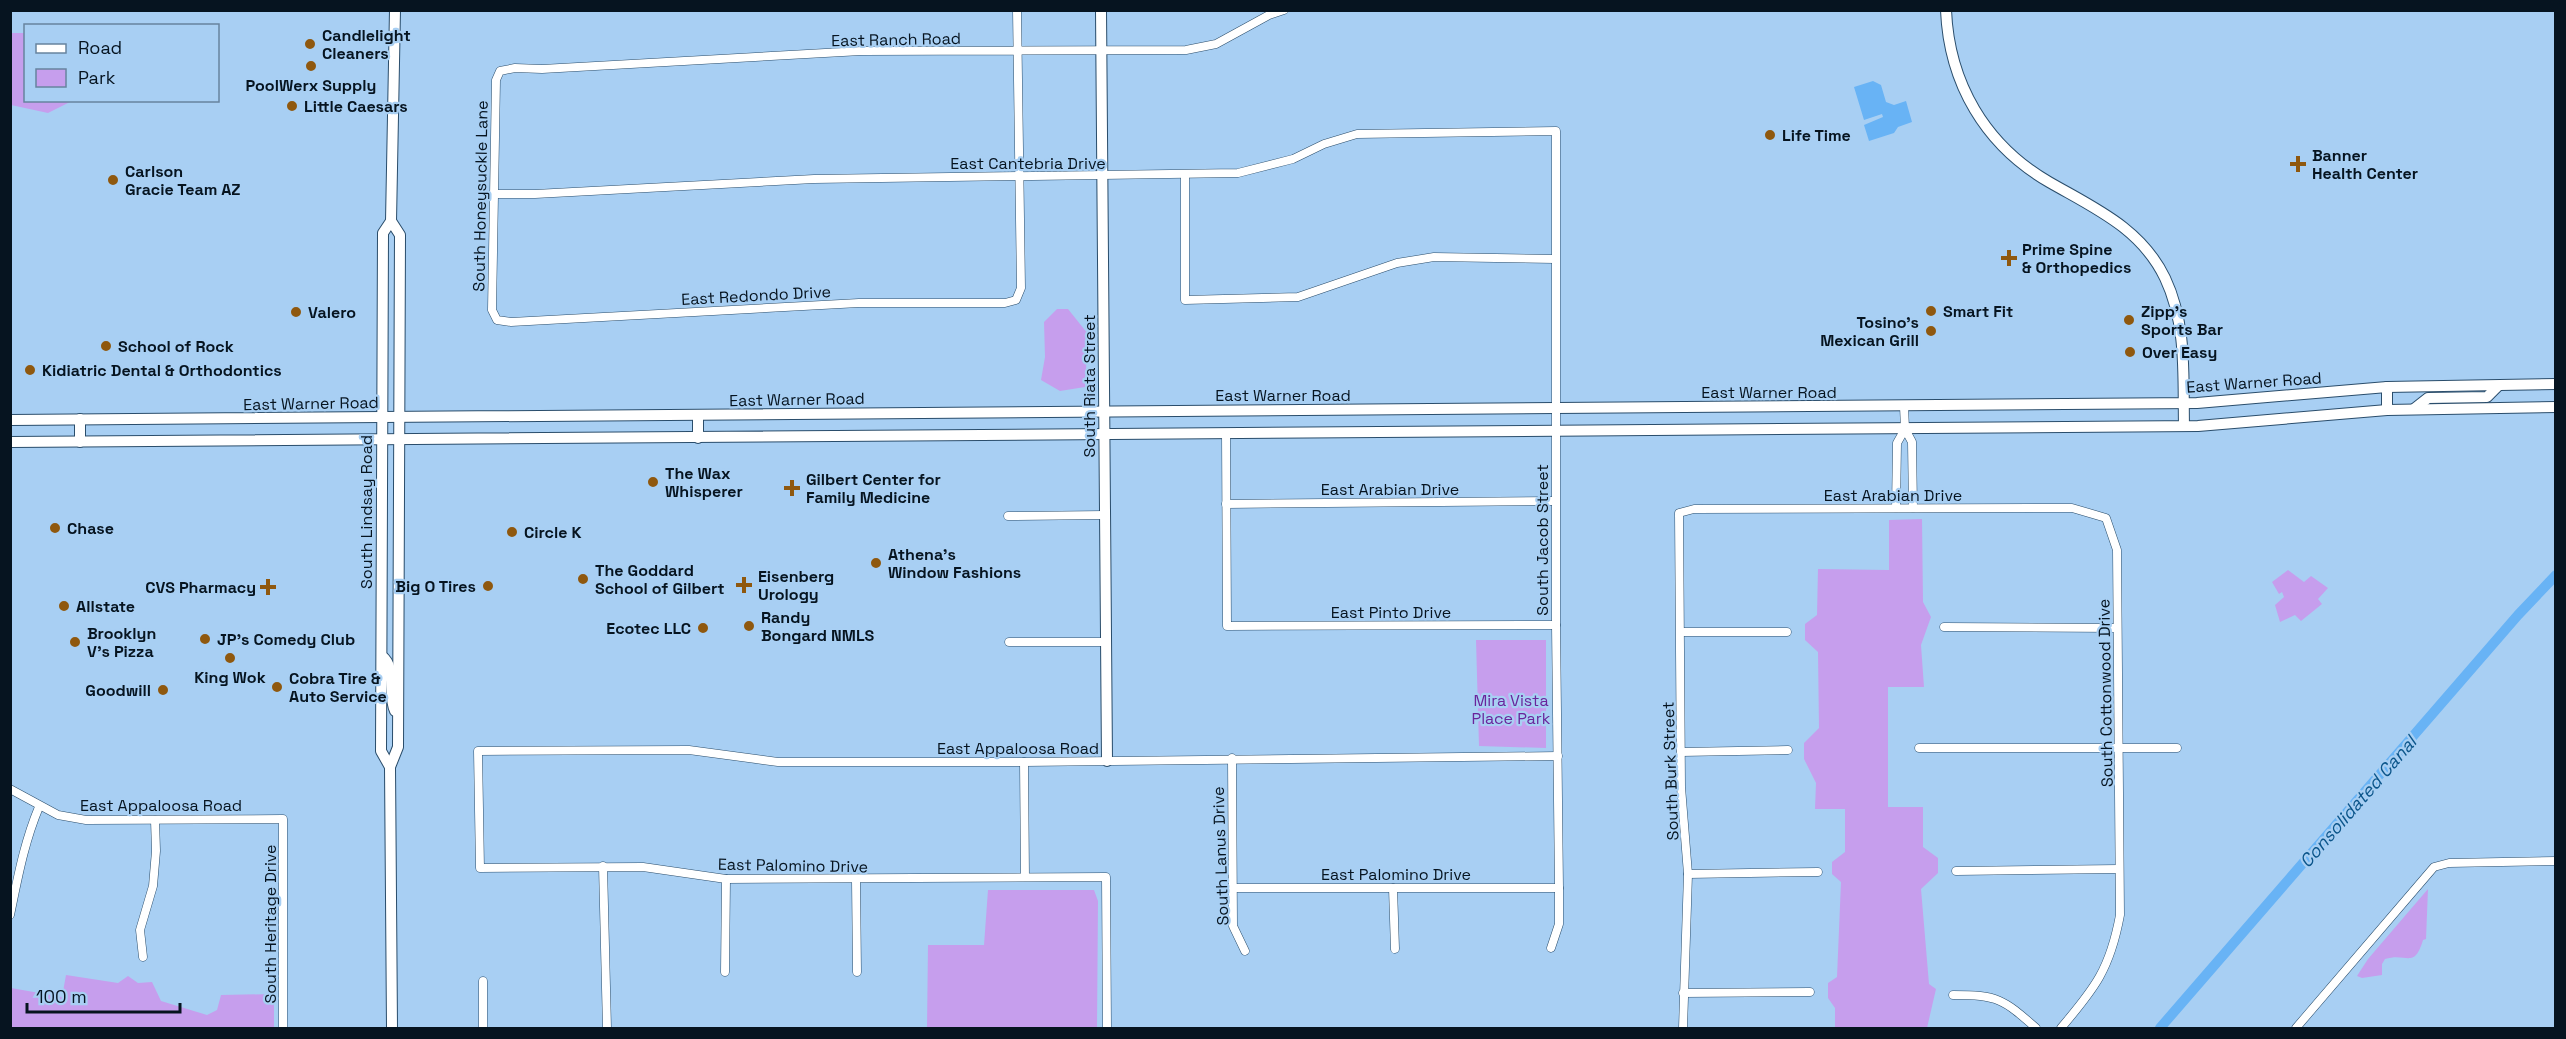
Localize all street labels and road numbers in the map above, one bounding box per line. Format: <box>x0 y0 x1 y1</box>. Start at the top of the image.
street label: East Ranch Road <box>831 28 961 51</box>
street label: South Honeysuckle Lane <box>468 100 493 292</box>
street label: East Cantebria Drive <box>950 153 1106 174</box>
street label: East Redondo Drive <box>681 281 832 310</box>
street label: South Riata Street <box>1079 315 1100 458</box>
street label: East Warner Road <box>2186 367 2322 398</box>
street label: East Warner Road <box>1701 382 1837 403</box>
street label: East Warner Road <box>1215 385 1351 406</box>
street label: East Warner Road <box>729 388 865 411</box>
street label: East Warner Road <box>243 392 379 415</box>
street label: South Lindsay Road <box>356 435 377 589</box>
street label: South Jacob Street <box>1532 464 1553 616</box>
street label: East Arabian Drive <box>1321 479 1459 500</box>
street label: East Arabian Drive <box>1824 485 1962 506</box>
street label: South Cottonwood Drive <box>2093 599 2118 787</box>
street label: East Pinto Drive <box>1331 602 1451 623</box>
street label: South Burk Street <box>1658 701 1683 841</box>
street label: East Appaloosa Road <box>937 738 1099 759</box>
street label: South Lanus Drive <box>1208 786 1233 926</box>
street label: East Appaloosa Road <box>80 795 242 816</box>
street label: South Heritage Drive <box>260 844 281 1004</box>
street label: East Palomino Drive <box>718 854 868 877</box>
street label: East Palomino Drive <box>1321 864 1471 885</box>

